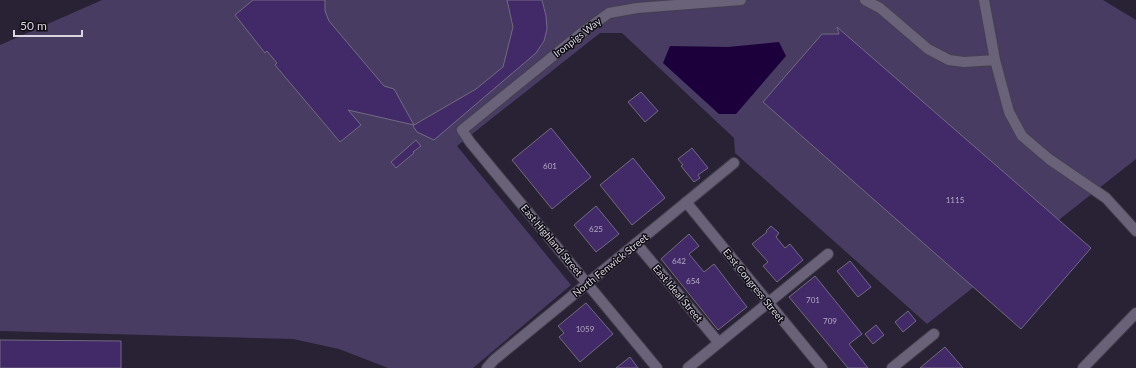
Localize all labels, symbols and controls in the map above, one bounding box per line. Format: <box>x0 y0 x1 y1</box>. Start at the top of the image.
scale bar <box>14 12 82 38</box>
street label: Ironpigs Way <box>551 14 604 59</box>
text: 50 m <box>20 18 47 33</box>
house number: 601 <box>543 161 557 171</box>
house number: 1115 <box>946 195 965 205</box>
street label: East Highland Street <box>519 202 586 278</box>
house number: 625 <box>589 224 603 234</box>
street label: North Fenwick Street <box>570 231 650 299</box>
street label: East Congress Street <box>721 246 787 324</box>
house number: 642 <box>672 256 686 266</box>
street label: East Ideal Street <box>651 262 706 324</box>
house number: 654 <box>686 276 700 286</box>
house number: 701 <box>806 295 820 305</box>
house number: 709 <box>823 316 837 326</box>
house number: 1059 <box>576 324 595 334</box>

